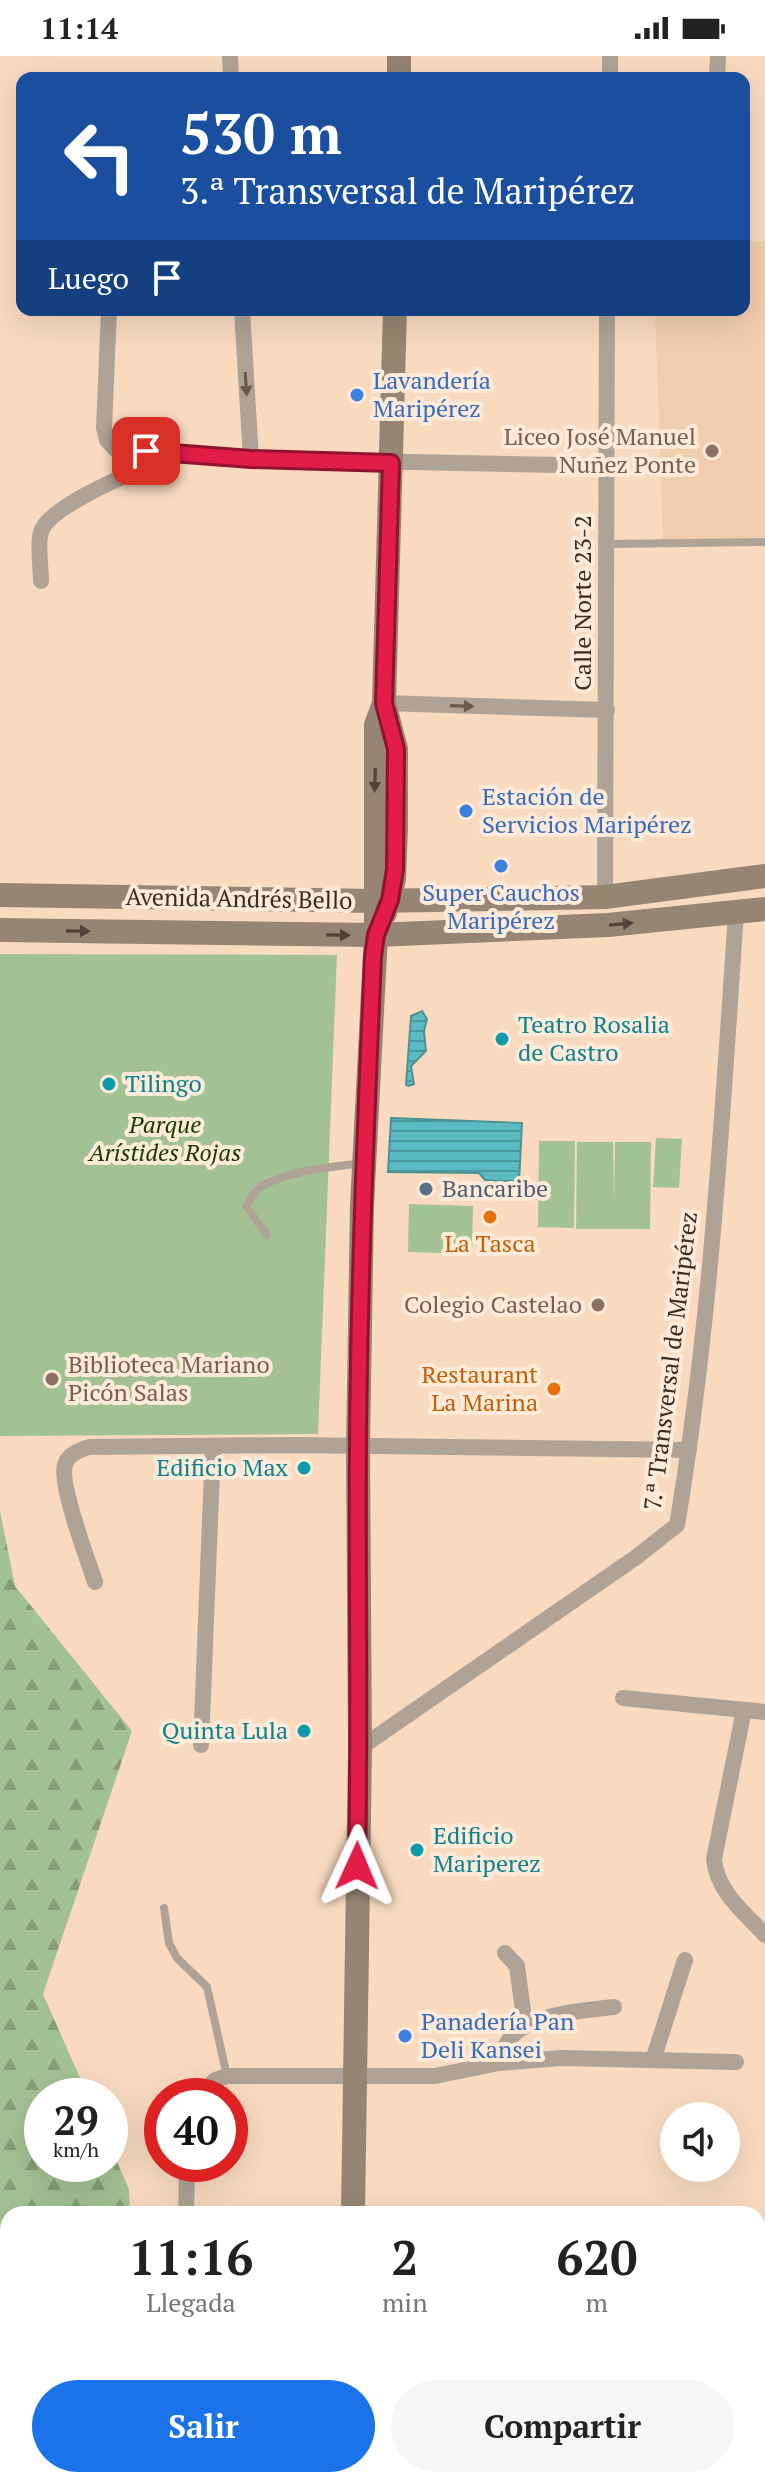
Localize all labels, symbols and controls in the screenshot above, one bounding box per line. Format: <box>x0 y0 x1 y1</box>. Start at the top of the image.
text: 11:14 <box>40 8 118 48</box>
text: 530 m <box>180 96 342 170</box>
icon: left <box>48 104 152 208</box>
text: 3.ª Transversal de Maripérez <box>180 167 635 214</box>
icon: arrive <box>145 256 189 300</box>
text: Luego <box>48 258 129 298</box>
place label: Lavandería Maripérez <box>373 364 491 424</box>
one-way arrow <box>240 372 253 397</box>
marker: Lavandería Maripérez <box>348 386 366 404</box>
pin <box>112 417 180 485</box>
place label: Liceo José Manuel Nuñez Ponte <box>504 420 696 480</box>
icon: arrive <box>124 429 168 473</box>
marker: Liceo José Manuel Nuñez Ponte <box>703 442 721 460</box>
street label: Calle Norte 23-2 <box>566 515 598 691</box>
one-way arrow <box>450 699 475 712</box>
one-way arrow <box>368 768 381 793</box>
place label: Estación de Servicios Maripérez <box>482 780 692 840</box>
marker: Estación de Servicios Maripérez <box>457 802 475 820</box>
marker: Super Cauchos Maripérez <box>492 857 510 875</box>
place label: Super Cauchos Maripérez <box>422 876 580 936</box>
street label: Avenida Andrés Bello <box>125 880 353 916</box>
one-way arrow <box>609 917 634 930</box>
one-way arrow <box>66 925 91 937</box>
one-way arrow <box>326 928 351 941</box>
place label: Teatro Rosalia de Castro <box>518 1008 670 1068</box>
marker: Teatro Rosalia de Castro <box>493 1030 511 1048</box>
place label: Tilingo <box>125 1067 202 1099</box>
marker: Tilingo <box>100 1075 118 1093</box>
park label: Parque Arístides Rojas <box>87 1108 241 1168</box>
place label: Bancaribe <box>442 1172 548 1204</box>
marker: Bancaribe <box>417 1180 435 1198</box>
marker: La Tasca <box>481 1208 499 1226</box>
street label: 7.ª Transversal de Maripérez <box>636 1210 704 1512</box>
place label: La Tasca <box>444 1227 536 1259</box>
place label: Colegio Castelao <box>404 1288 582 1320</box>
marker: Colegio Castelao <box>589 1296 607 1314</box>
place label: Biblioteca Mariano Picón Salas <box>68 1348 270 1408</box>
place label: Restaurant La Marina <box>421 1358 538 1418</box>
marker: Biblioteca Mariano Picón Salas <box>43 1370 61 1388</box>
marker: Restaurant La Marina <box>545 1380 563 1398</box>
place label: Edificio Max <box>156 1451 289 1483</box>
marker: Edificio Max <box>295 1459 313 1477</box>
place label: Quinta Lula <box>162 1714 288 1746</box>
marker: Quinta Lula <box>295 1722 313 1740</box>
place label: Edificio Mariperez <box>433 1819 541 1879</box>
position arrow <box>315 1824 399 1908</box>
marker: Edificio Mariperez <box>408 1841 426 1859</box>
place label: Panadería Pan Deli Kansei <box>421 2005 574 2065</box>
marker: Panadería Pan Deli Kansei <box>396 2027 414 2045</box>
speed limit sign: 40 <box>144 2078 248 2182</box>
text: 29 <box>53 2093 99 2146</box>
map controls <box>660 2102 740 2182</box>
button: sound <box>660 2102 740 2182</box>
text: km/h <box>53 2136 99 2163</box>
text: 11:16 <box>128 2225 253 2289</box>
text: 2 <box>391 2225 418 2289</box>
text: 620 <box>556 2225 638 2289</box>
text: Llegada <box>146 2285 236 2319</box>
text: min <box>382 2285 428 2319</box>
text: m <box>586 2285 608 2319</box>
button: Salir <box>32 2380 375 2472</box>
button: Compartir <box>391 2380 734 2472</box>

